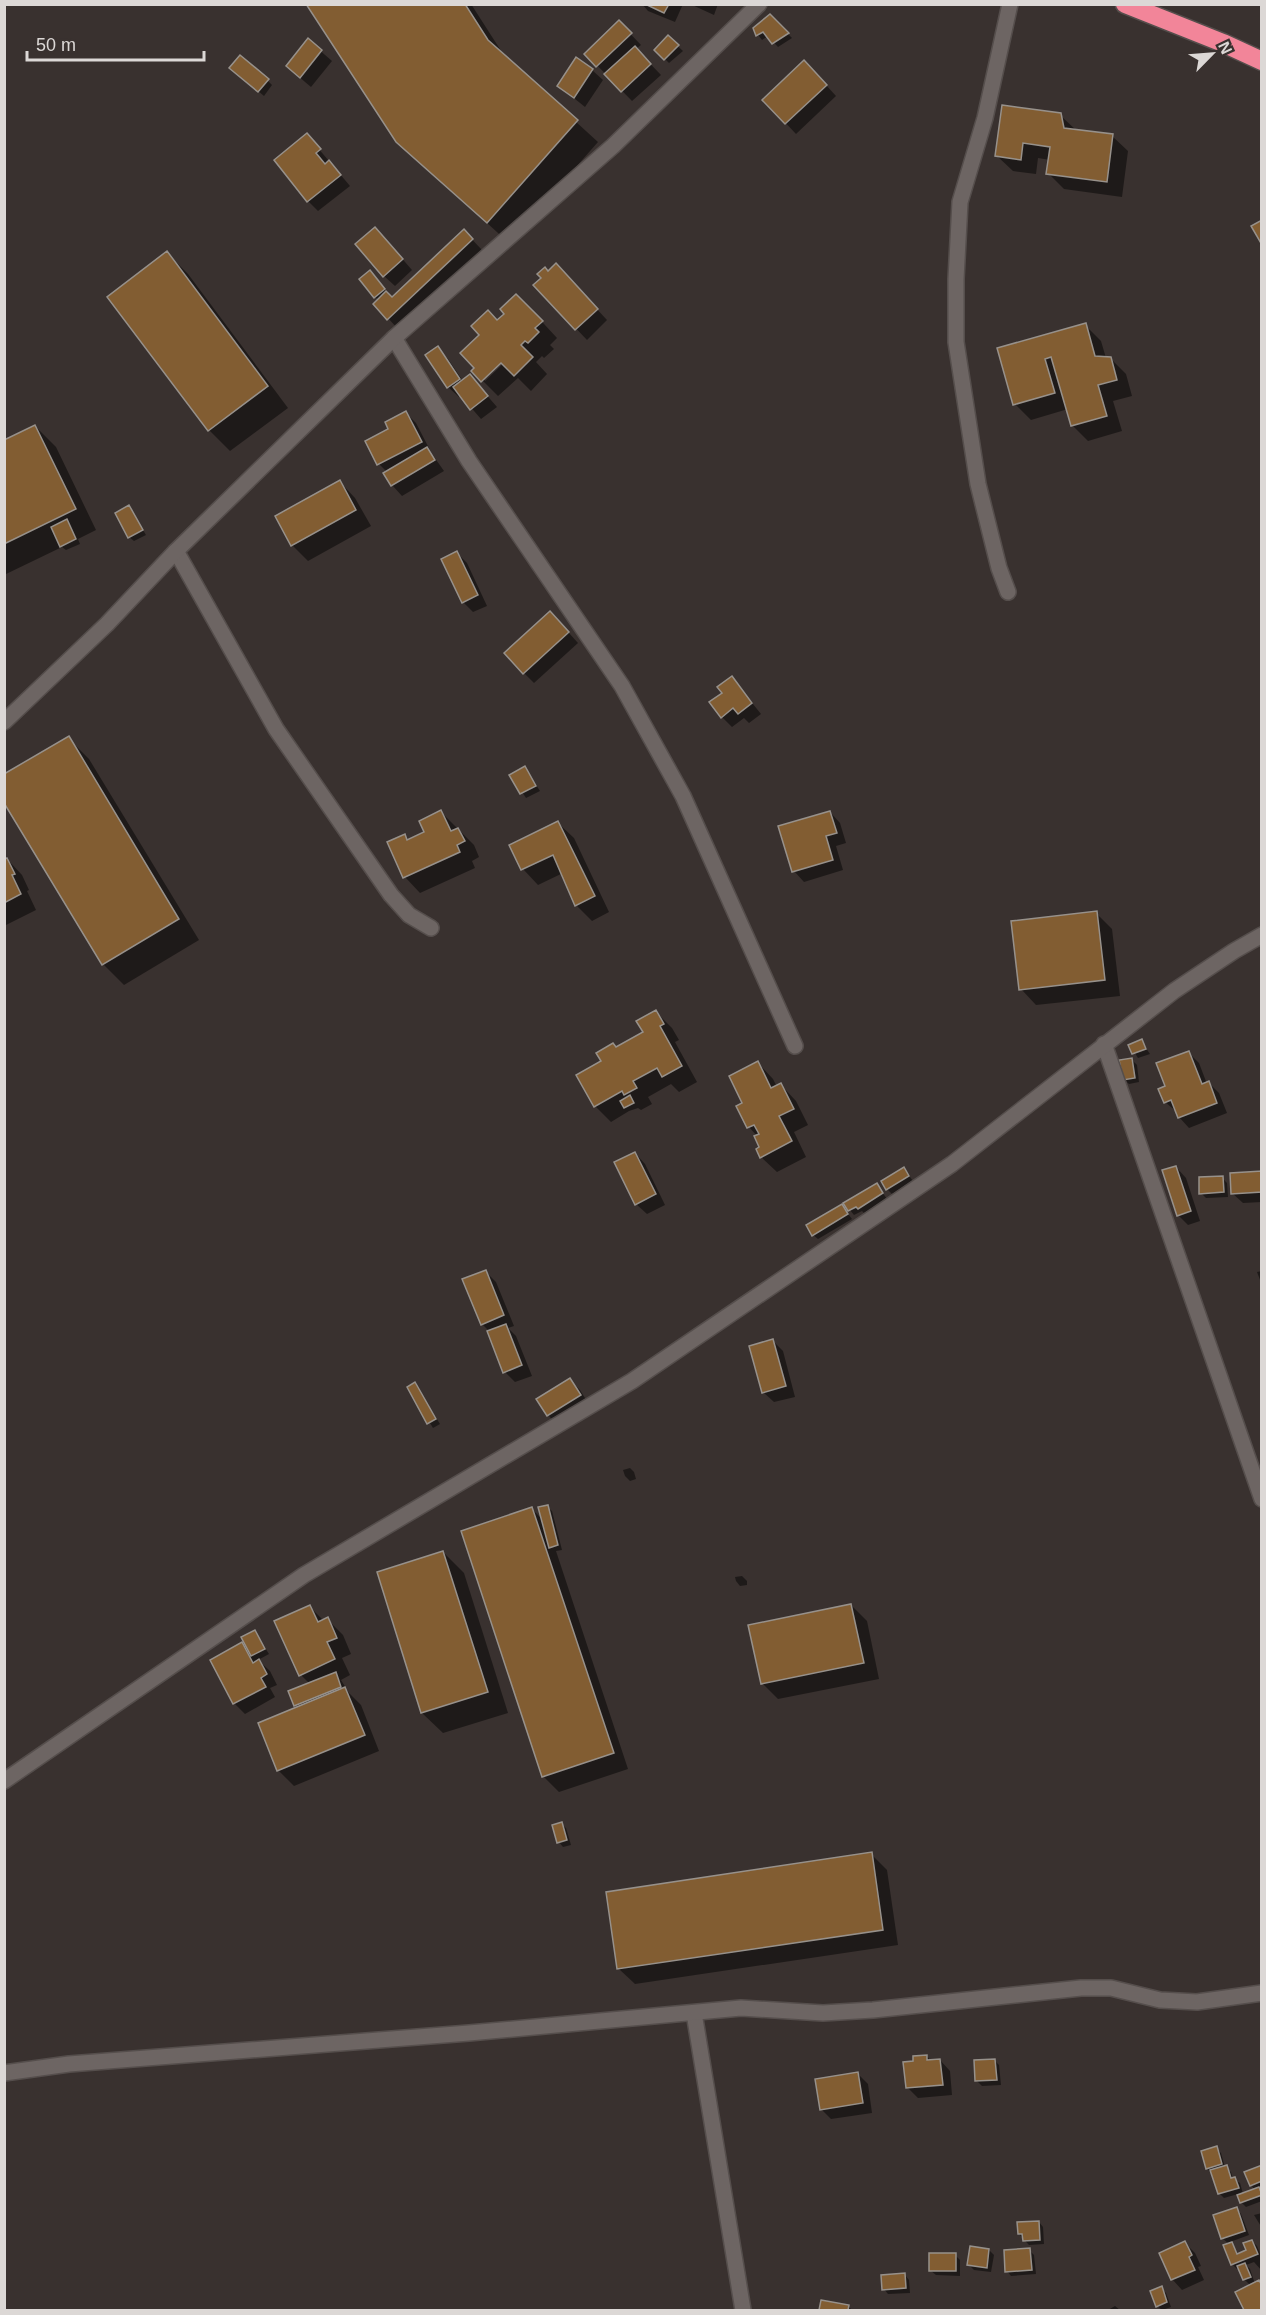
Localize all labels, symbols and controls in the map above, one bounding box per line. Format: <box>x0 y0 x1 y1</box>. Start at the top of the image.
scale bar <box>27 24 204 62</box>
north arrow <box>1182 24 1242 84</box>
text: 50 m <box>36 35 76 55</box>
text: N <box>1215 39 1235 57</box>

